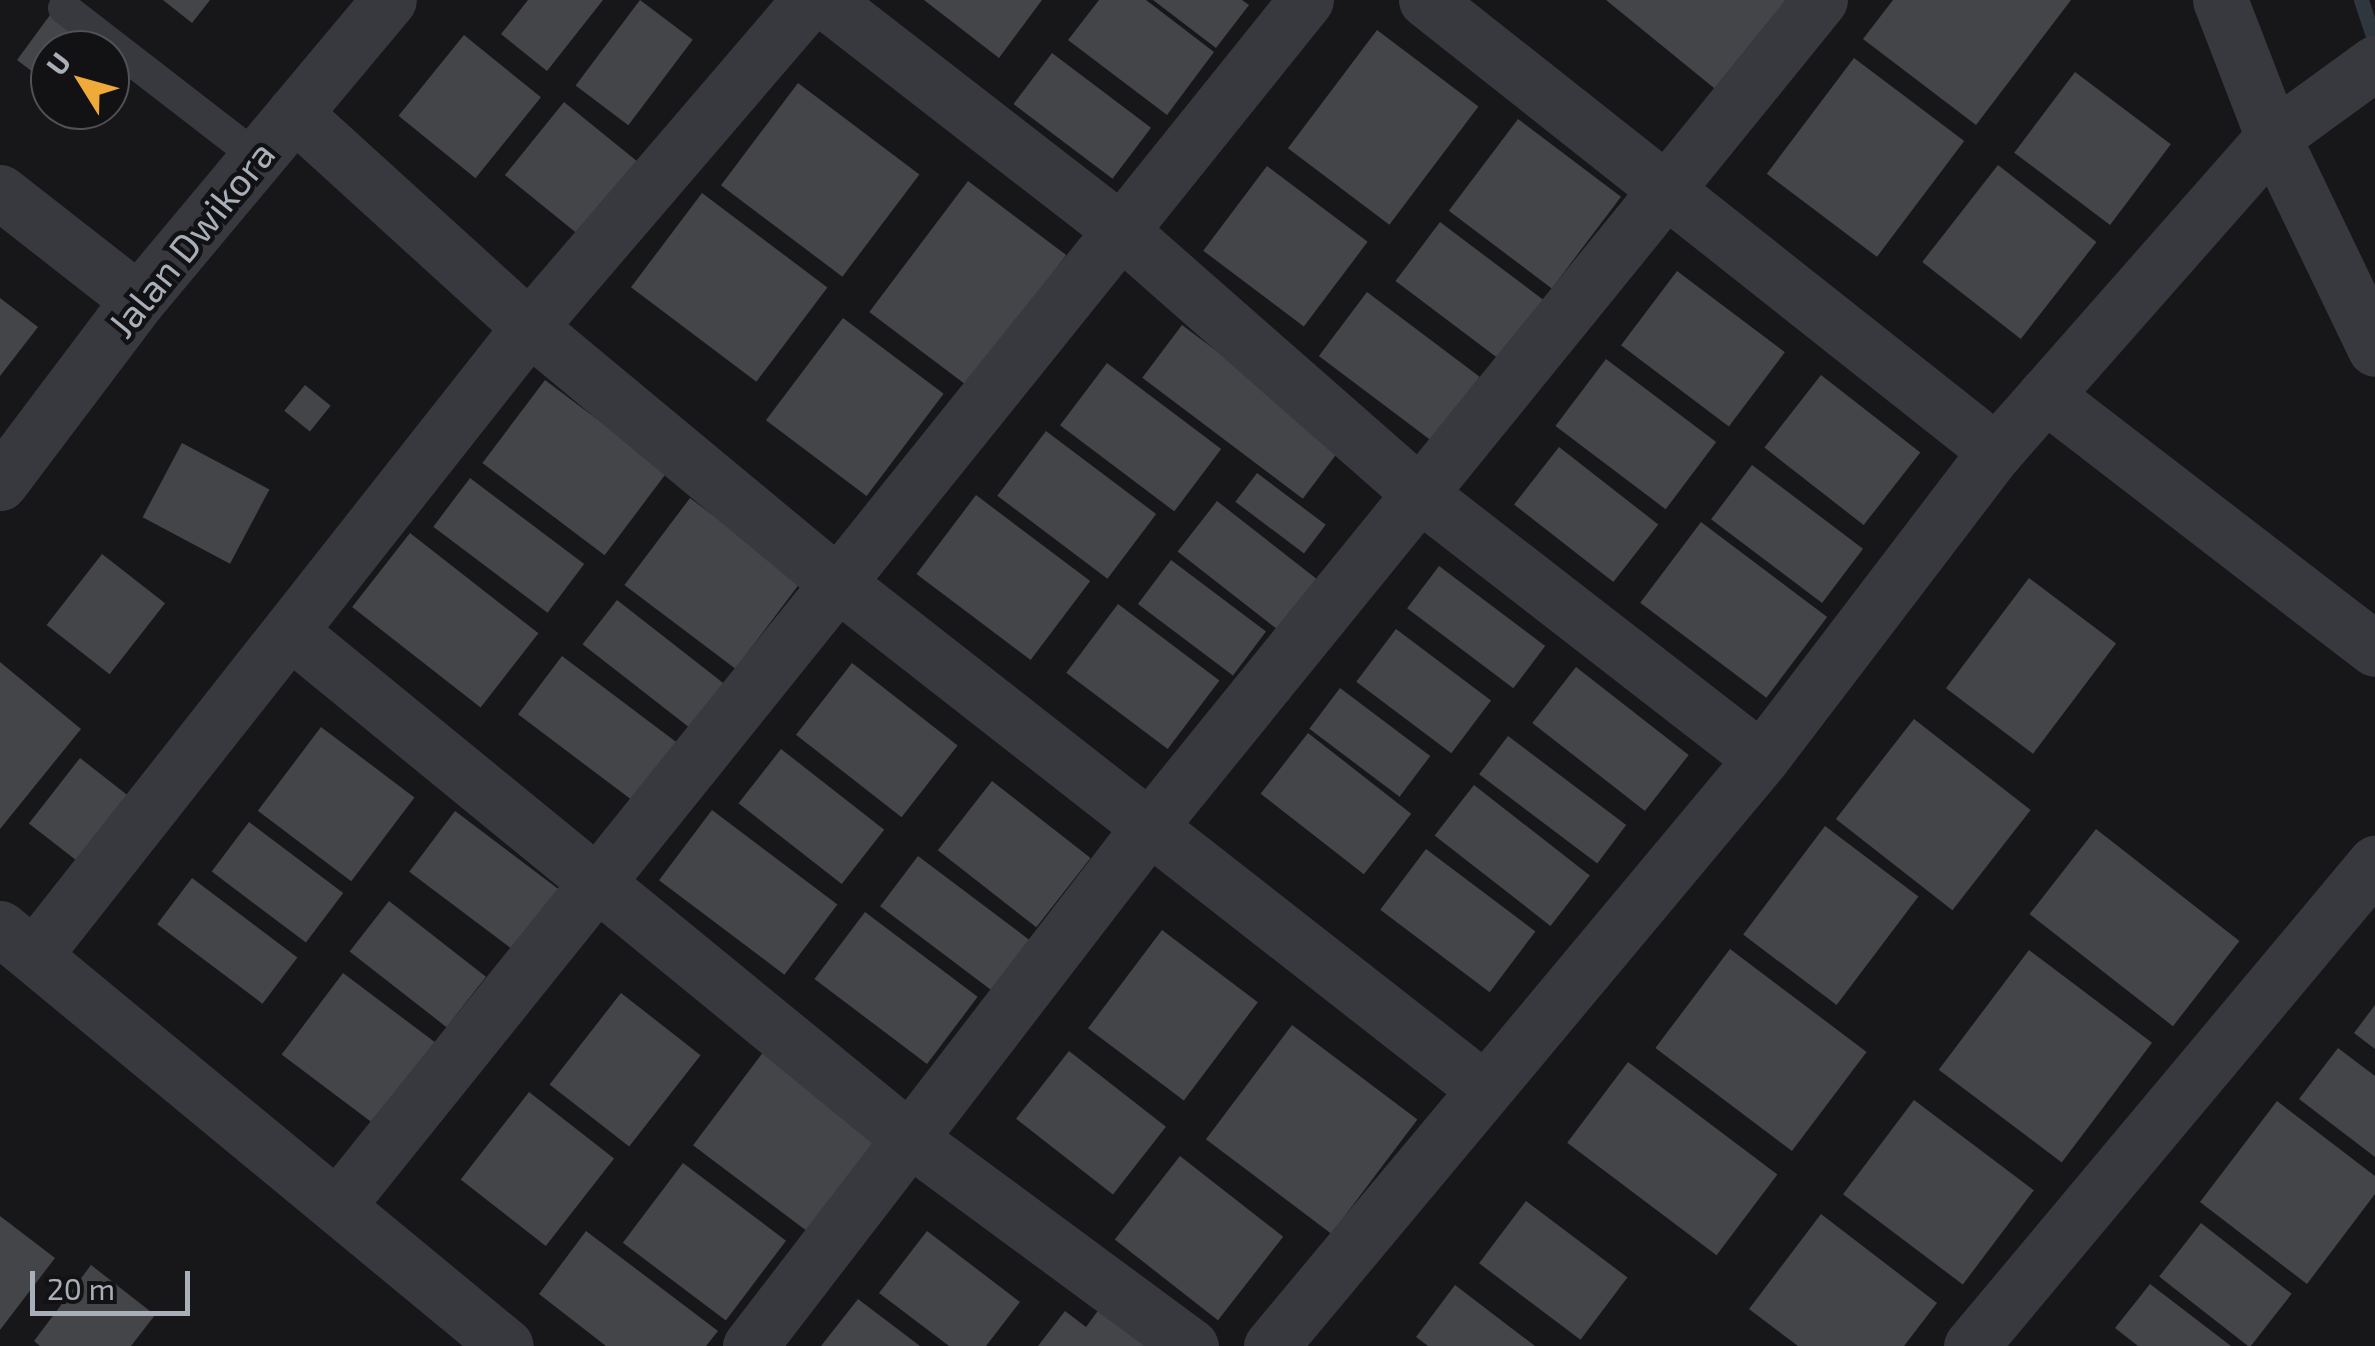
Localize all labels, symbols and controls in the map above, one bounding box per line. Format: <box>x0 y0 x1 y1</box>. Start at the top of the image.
north arrow <box>30 30 130 130</box>
text: U <box>38 45 77 81</box>
street label: Jalan Dwikora <box>98 132 284 346</box>
scale bar <box>35 1251 195 1313</box>
text: 20 m <box>47 1270 115 1306</box>

